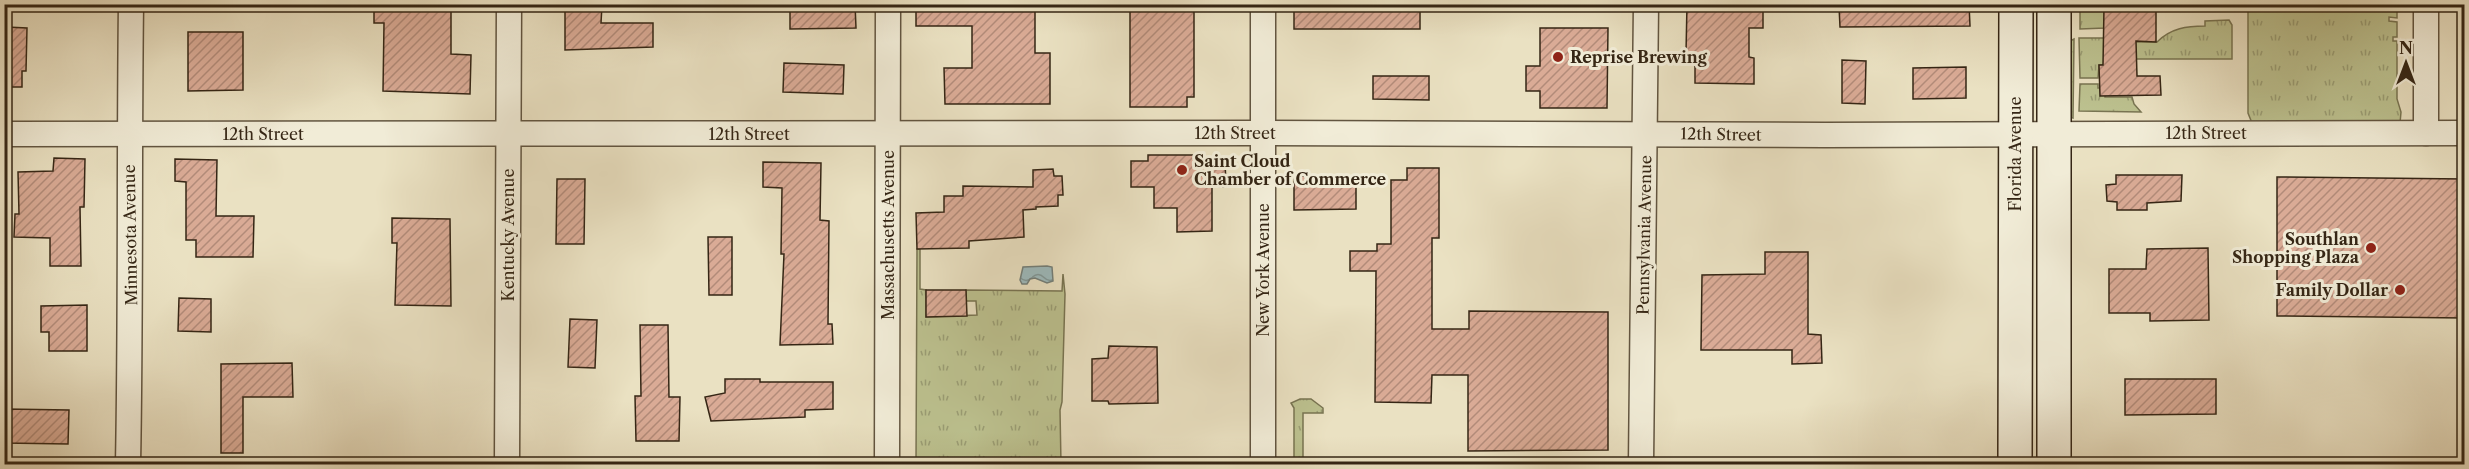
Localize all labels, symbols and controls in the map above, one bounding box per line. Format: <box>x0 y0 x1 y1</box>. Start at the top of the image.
north arrow <box>2376 33 2436 93</box>
text: N <box>2399 38 2413 58</box>
place label: Reprise Brewing <box>1570 47 1708 67</box>
marker: Reprise Brewing <box>1551 50 1565 64</box>
street label: Florida Avenue <box>2005 96 2025 212</box>
street label: 12th Street <box>1194 123 1276 143</box>
street label: 12th Street <box>1680 123 1762 145</box>
street label: 12th Street <box>2165 123 2247 143</box>
street label: 12th Street <box>222 124 304 144</box>
street label: 12th Street <box>708 124 790 144</box>
street label: Massachusetts Avenue <box>878 150 898 320</box>
place label: Saint Cloud Chamber of Commerce <box>1194 151 1386 189</box>
street label: Pennsylvania Avenue <box>1633 155 1655 315</box>
marker: Saint Cloud Chamber of Commerce <box>1175 163 1189 177</box>
street label: Minnesota Avenue <box>119 164 141 306</box>
street label: Kentucky Avenue <box>498 169 518 301</box>
street label: New York Avenue <box>1253 203 1273 337</box>
place label: Southlan Shopping Plaza <box>2232 229 2360 267</box>
marker: Southlan Shopping Plaza <box>2364 241 2378 255</box>
place label: Family Dollar <box>2276 280 2388 300</box>
marker: Family Dollar <box>2393 283 2407 297</box>

